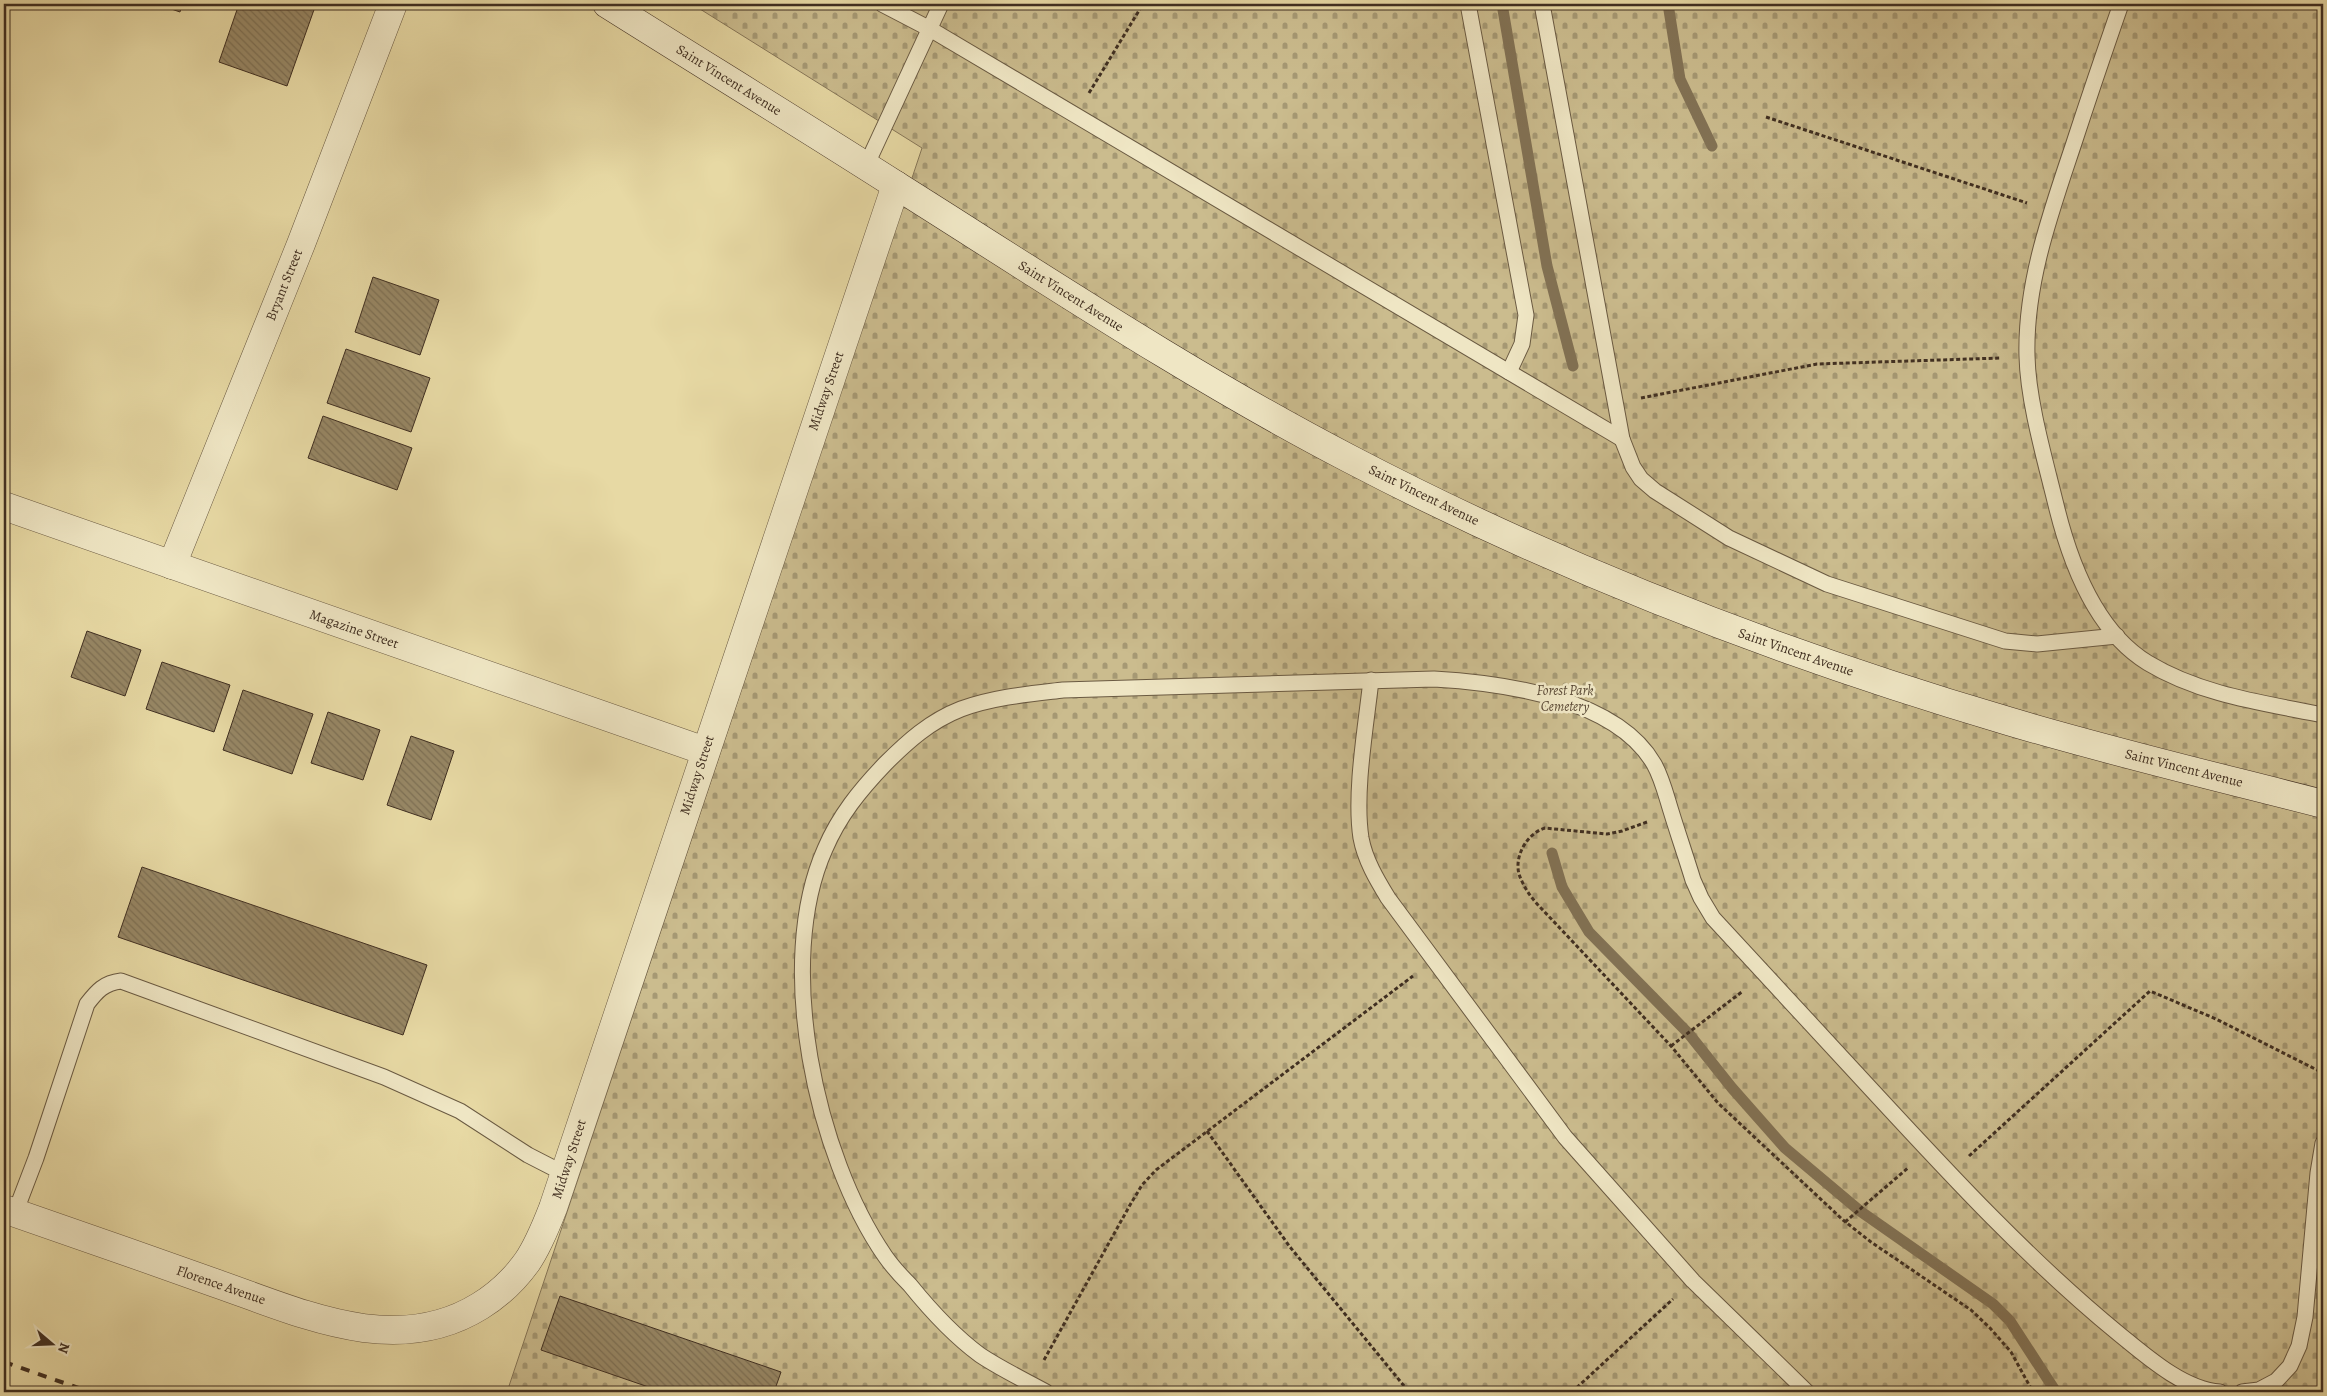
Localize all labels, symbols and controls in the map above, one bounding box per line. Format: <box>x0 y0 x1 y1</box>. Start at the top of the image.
street label: Saint Vincent Avenue <box>673 40 785 120</box>
street label: Bryant Street <box>261 246 307 324</box>
street label: Saint Vincent Avenue <box>1015 256 1127 336</box>
street label: Midway Street <box>804 349 849 433</box>
street label: Saint Vincent Avenue <box>1365 460 1483 530</box>
street label: Magazine Street <box>307 605 401 653</box>
street label: Saint Vincent Avenue <box>1736 623 1856 681</box>
park label: Forest Park Cemetery <box>1536 681 1594 716</box>
street label: Midway Street <box>675 732 719 817</box>
street label: Saint Vincent Avenue <box>2123 744 2245 792</box>
street label: Midway Street <box>547 1116 591 1201</box>
street label: Florence Avenue <box>174 1261 268 1309</box>
north arrow <box>28 1318 78 1368</box>
text: N <box>53 1340 74 1356</box>

